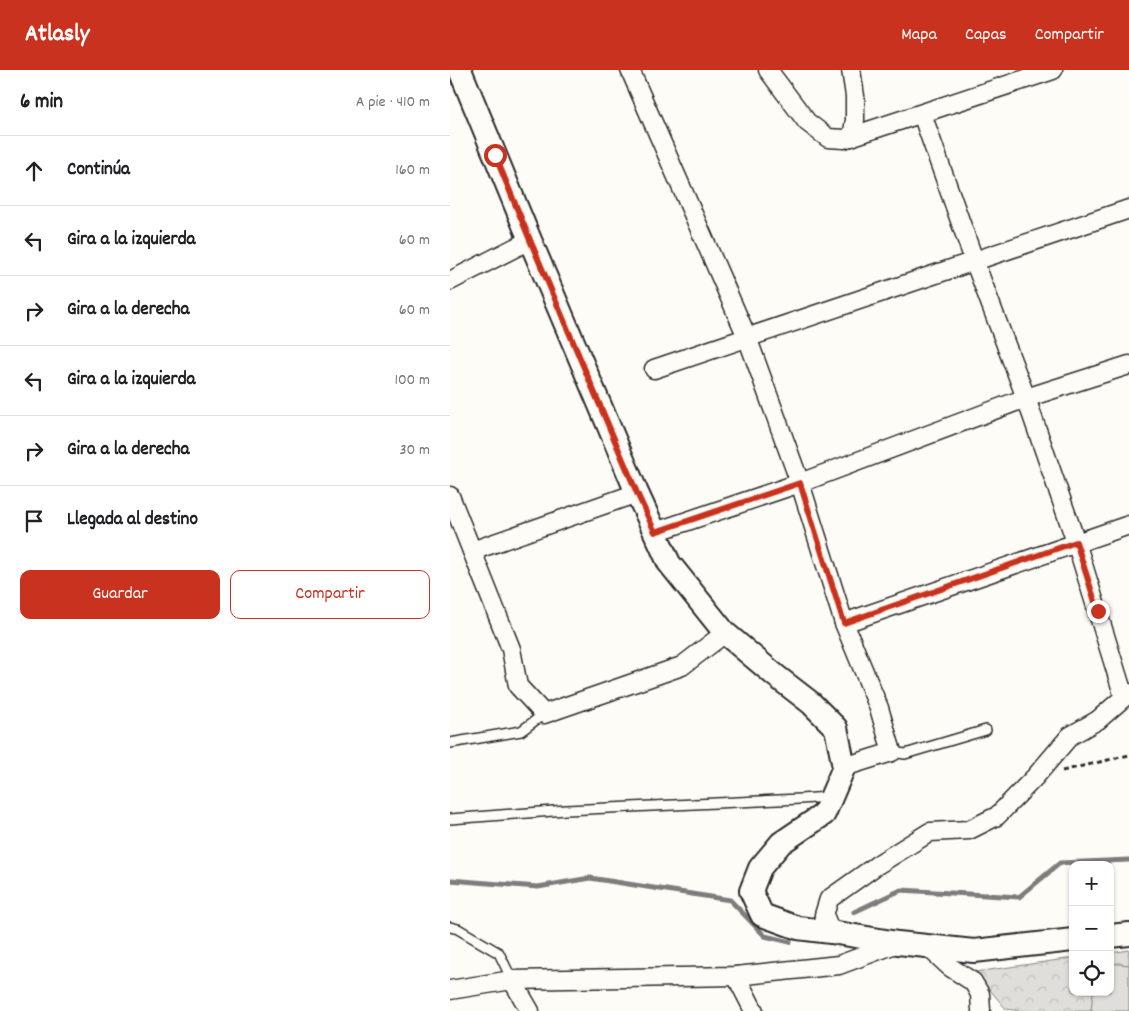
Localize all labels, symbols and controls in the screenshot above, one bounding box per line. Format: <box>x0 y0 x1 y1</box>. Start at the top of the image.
text: Atlasly <box>25 18 89 52</box>
text: Mapa <box>901 23 937 48</box>
text: Capas <box>965 23 1007 48</box>
text: Compartir <box>1035 23 1104 48</box>
text: 6 min <box>20 88 63 118</box>
text: A pie · 410 m <box>356 91 430 114</box>
route start <box>484 144 507 167</box>
icon: ahead <box>20 157 48 185</box>
text: Continúa <box>67 157 130 184</box>
text: 160 m <box>395 159 430 182</box>
icon: left <box>20 227 48 255</box>
text: Gira a la izquierda <box>67 227 195 254</box>
text: 60 m <box>399 229 430 252</box>
icon: right <box>20 297 48 325</box>
text: Gira a la derecha <box>67 297 189 324</box>
text: 60 m <box>399 299 430 322</box>
icon: left <box>20 367 48 395</box>
text: Gira a la izquierda <box>67 367 195 394</box>
text: 100 m <box>394 369 430 392</box>
icon: right <box>20 437 48 465</box>
text: Gira a la derecha <box>67 437 189 464</box>
text: 30 m <box>400 439 430 462</box>
icon: arrive <box>20 507 48 535</box>
text: Llegada al destino <box>67 507 198 534</box>
button: Guardar <box>20 570 220 619</box>
button: Compartir <box>230 570 430 619</box>
route end <box>1087 600 1110 623</box>
map controls <box>1069 861 1114 996</box>
button: + <box>1069 861 1114 906</box>
button: − <box>1069 906 1114 951</box>
button: locate <box>1069 951 1114 996</box>

